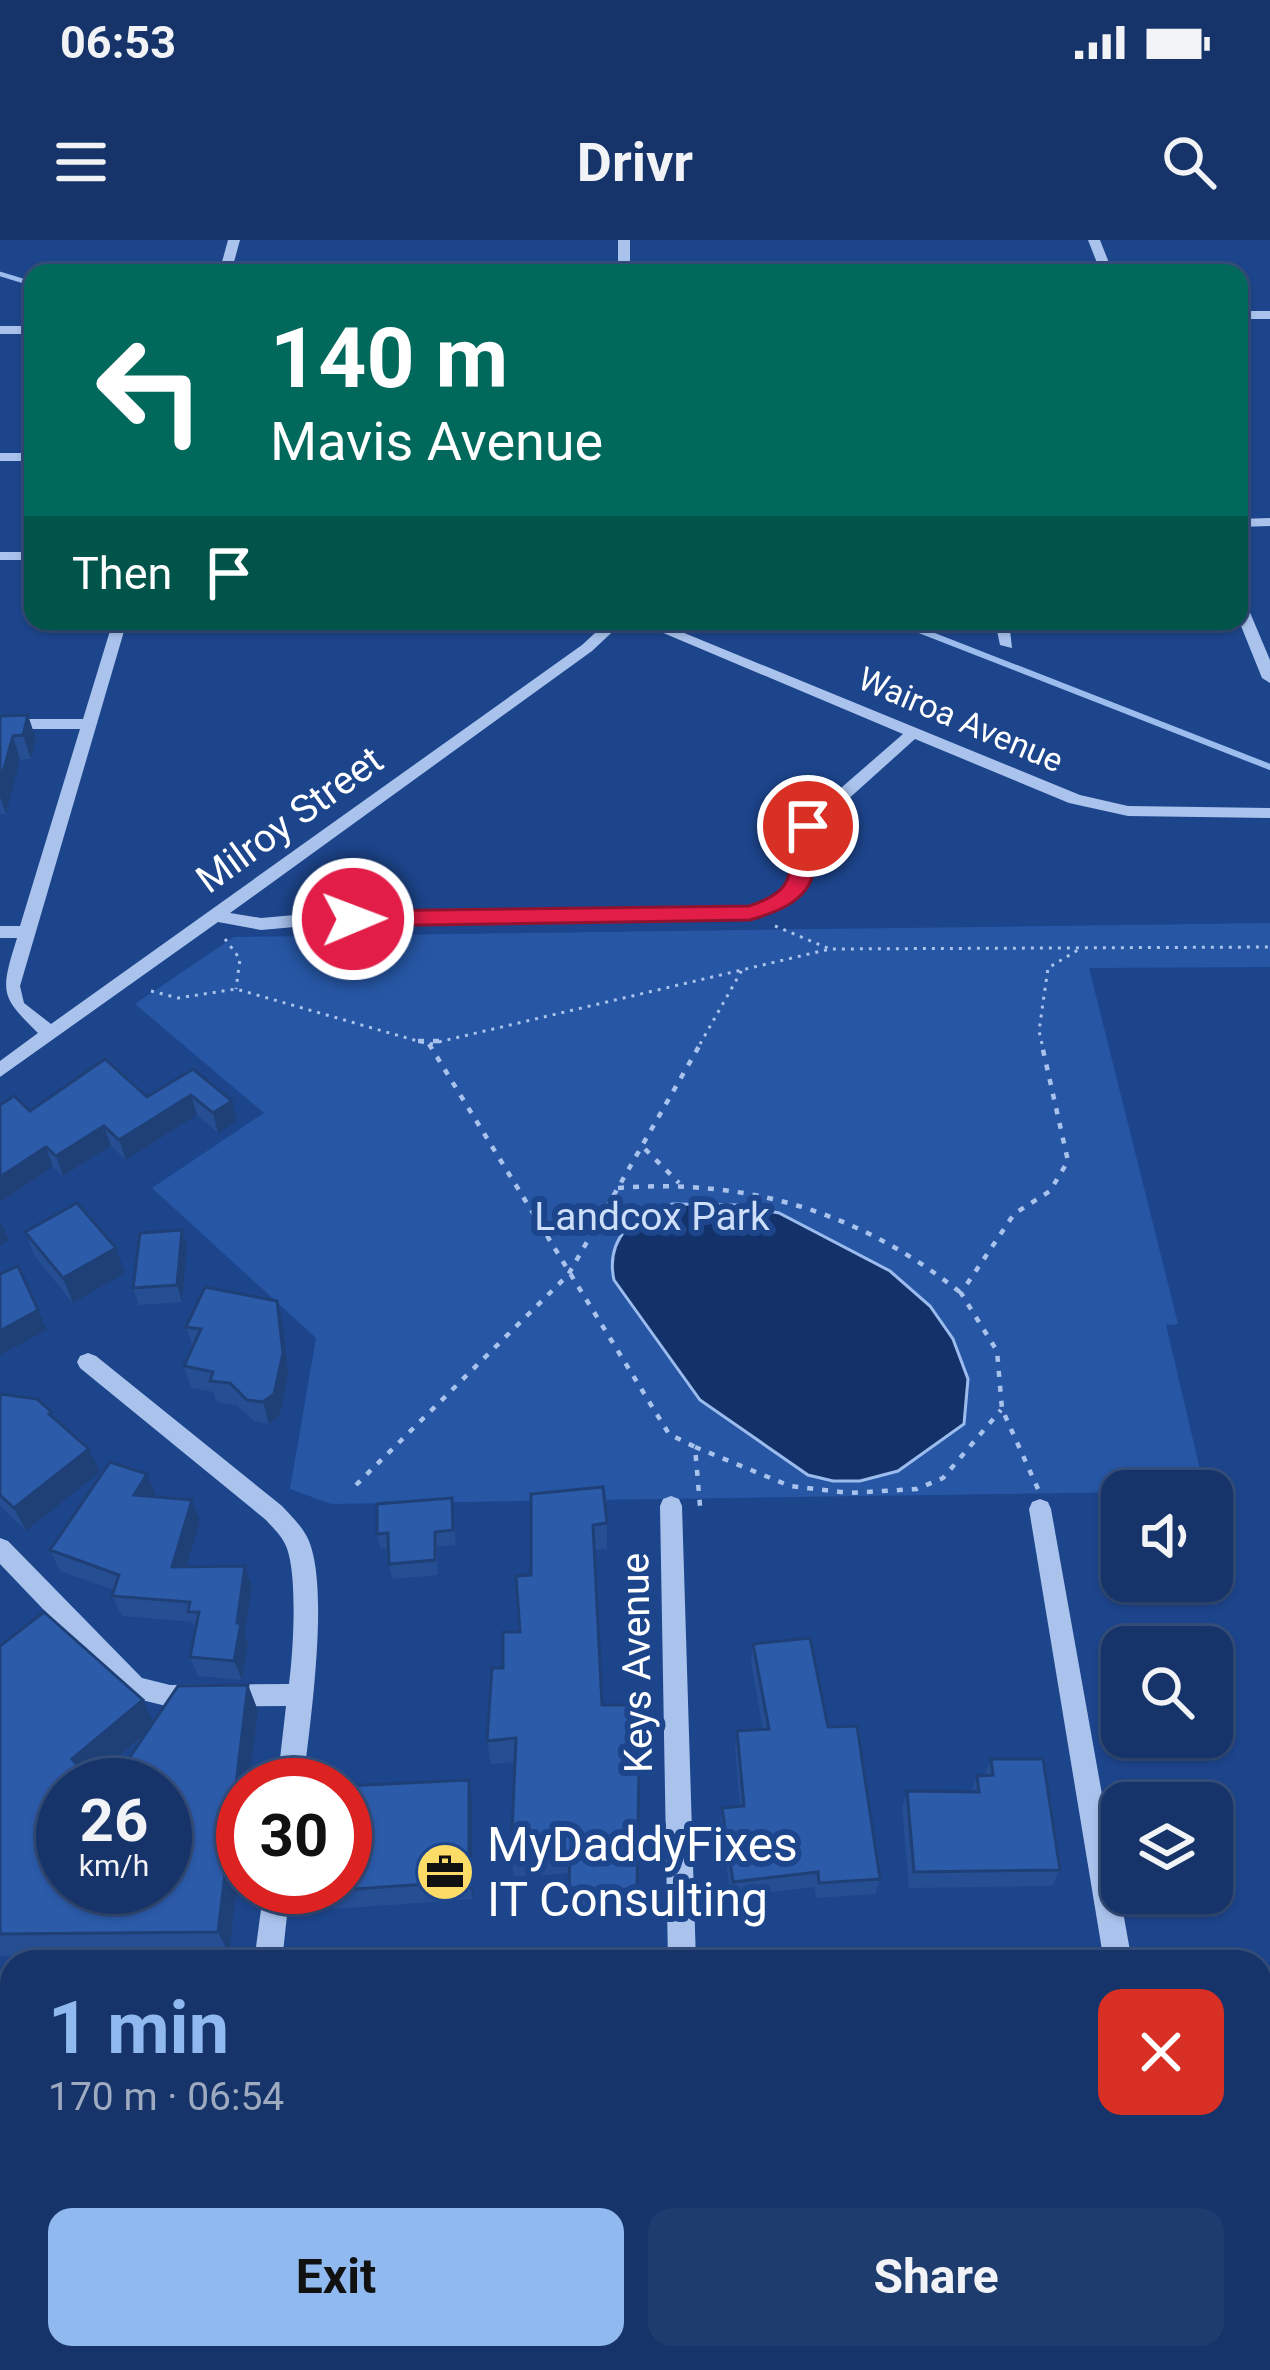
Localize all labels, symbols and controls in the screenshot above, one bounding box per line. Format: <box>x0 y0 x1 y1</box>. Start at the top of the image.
text: 06:53 <box>60 16 176 69</box>
icon: menu <box>48 129 114 195</box>
icon: search <box>1156 129 1222 195</box>
text: Drivr <box>577 131 693 194</box>
text: 140 m <box>270 309 508 408</box>
icon: left <box>72 312 228 468</box>
text: Mavis Avenue <box>270 410 603 473</box>
icon: arrive <box>196 540 262 606</box>
text: Then <box>72 547 172 600</box>
street label: Wairoa Avenue <box>853 659 1069 780</box>
street label: Milroy Street <box>188 737 392 903</box>
pin <box>757 775 859 877</box>
icon: arrive <box>775 793 841 859</box>
position arrow <box>290 856 416 982</box>
park label: Landcox Park <box>534 1194 770 1240</box>
map controls <box>1101 1470 1233 1914</box>
button: sound <box>1101 1470 1233 1602</box>
street label: Keys Avenue <box>612 1552 662 1773</box>
button: search <box>1101 1626 1233 1758</box>
speed limit sign: 30 <box>216 1758 372 1914</box>
button: layers <box>1101 1782 1233 1914</box>
text: 26 <box>80 1785 148 1856</box>
place label: MyDaddyFixes IT Consulting <box>487 1816 798 1928</box>
office icon: MyDaddyFixes IT Consulting <box>414 1841 476 1903</box>
text: km/h <box>79 1848 149 1883</box>
text: 1 min <box>48 1986 229 2071</box>
button: close <box>1098 1989 1224 2115</box>
text: 170 m · 06:54 <box>48 2074 284 2120</box>
button: Exit <box>48 2208 624 2346</box>
button: Share <box>648 2208 1224 2346</box>

